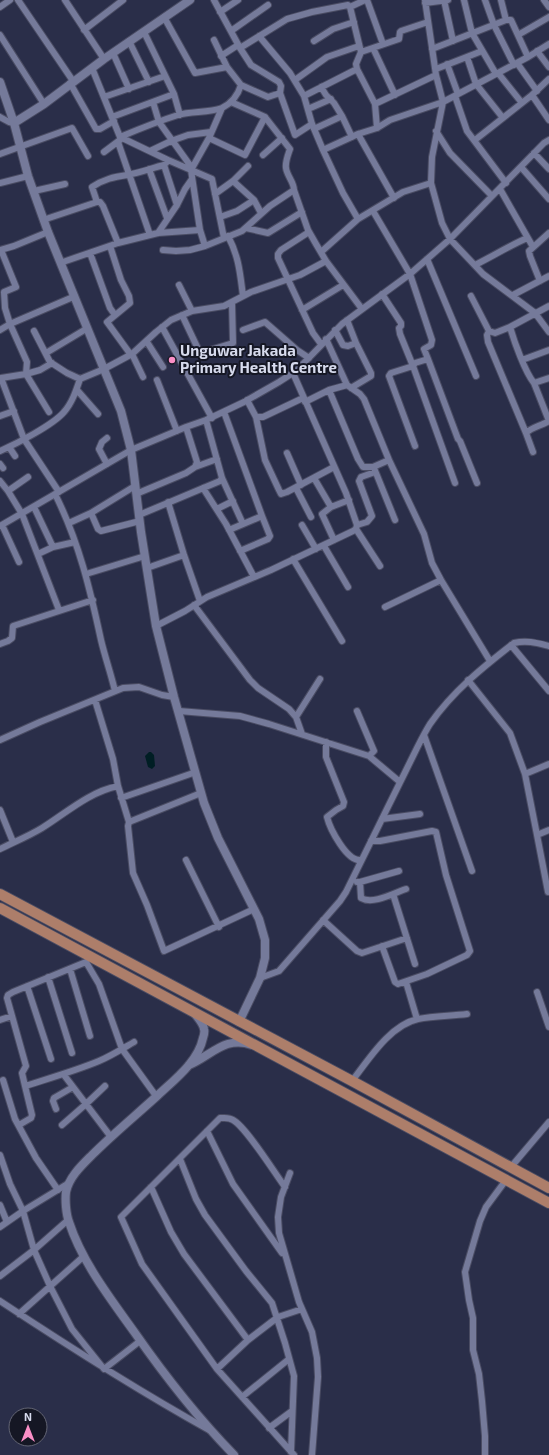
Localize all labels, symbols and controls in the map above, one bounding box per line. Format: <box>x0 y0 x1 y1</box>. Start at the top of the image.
place label: Unguwar Jakada Primary Health Centre <box>180 341 337 377</box>
marker: Unguwar Jakada Primary Health Centre <box>167 355 177 365</box>
north arrow <box>8 1407 48 1447</box>
text: N <box>24 1410 32 1423</box>

